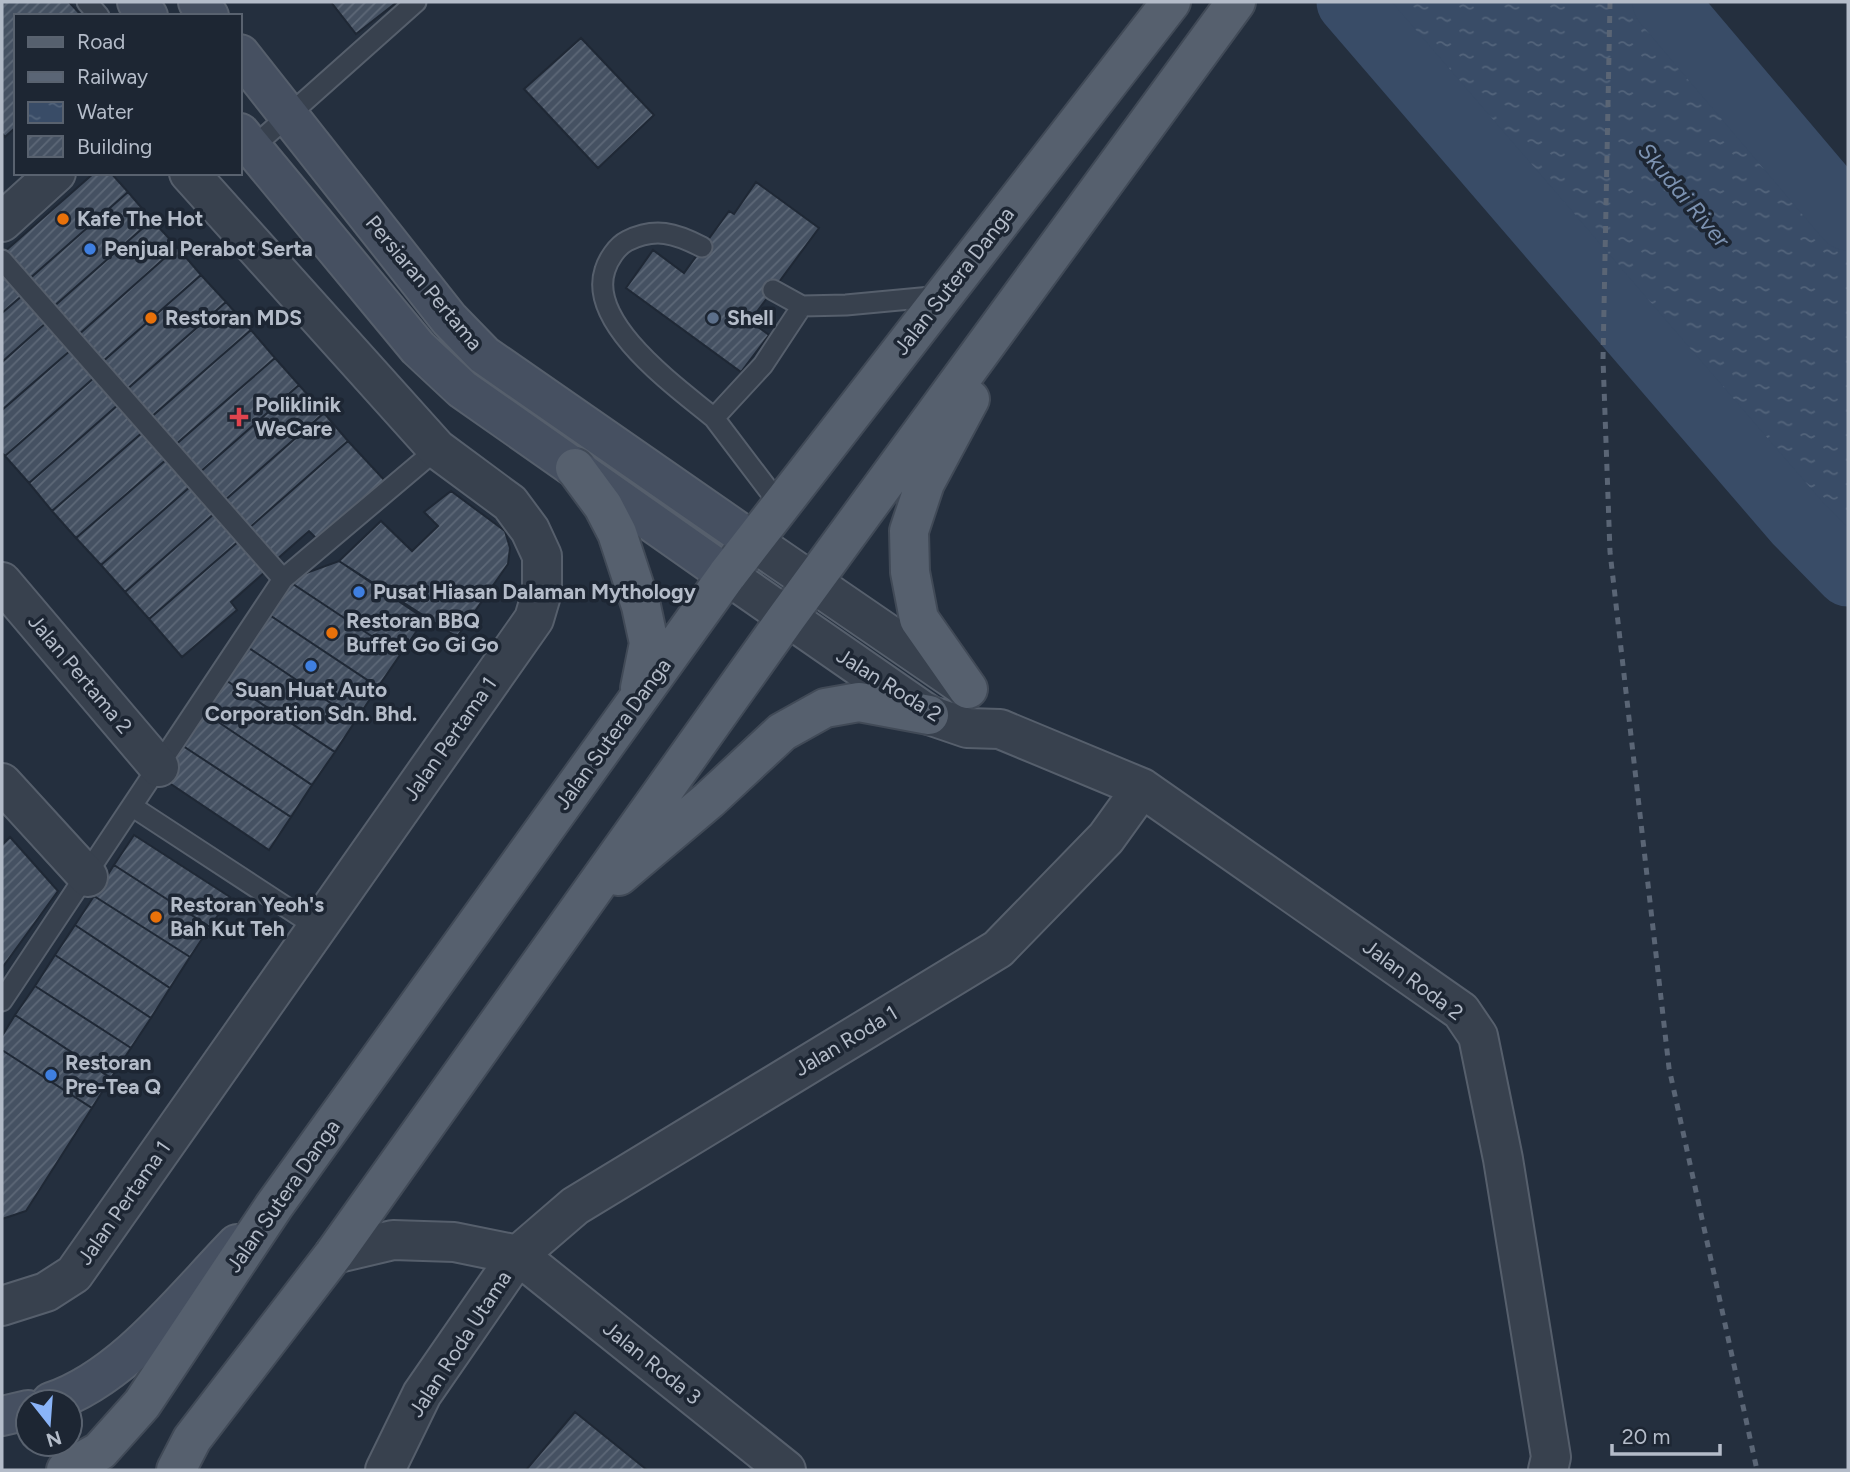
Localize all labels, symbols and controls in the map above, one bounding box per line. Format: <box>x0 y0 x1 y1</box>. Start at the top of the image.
legend <box>14 14 242 175</box>
text: Road <box>77 29 125 54</box>
text: Railway <box>77 64 148 89</box>
text: Water <box>77 99 133 124</box>
text: Building <box>77 134 152 159</box>
water label: Skudai River <box>1632 137 1737 254</box>
street label: Jalan Sutera Danga <box>888 202 1019 360</box>
place label: Kafe The Hot <box>77 206 203 231</box>
street label: Persiaran Pertama <box>361 210 488 355</box>
marker: Kafe The Hot <box>55 211 71 227</box>
place label: Penjual Perabot Serta <box>104 236 313 261</box>
marker: Penjual Perabot Serta <box>82 241 98 257</box>
place label: Restoran MDS <box>165 305 302 330</box>
place label: Shell <box>727 305 774 330</box>
marker: Restoran MDS <box>143 310 159 326</box>
marker: Shell <box>705 310 721 326</box>
place label: Poliklinik WeCare <box>255 392 342 441</box>
marker: Poliklinik WeCare <box>229 407 249 427</box>
place label: Pusat Hiasan Dalaman Mythology <box>373 579 697 604</box>
marker: Pusat Hiasan Dalaman Mythology <box>351 584 367 600</box>
place label: Restoran BBQ Buffet Go Gi Go <box>346 608 499 657</box>
street label: Jalan Pertama 2 <box>23 609 138 739</box>
marker: Restoran BBQ Buffet Go Gi Go <box>324 625 340 641</box>
street label: Jalan Roda 2 <box>832 642 946 727</box>
street label: Jalan Sutera Danga <box>549 653 676 814</box>
marker: Suan Huat Auto Corporation Sdn. Bhd. <box>303 658 319 674</box>
street label: Jalan Pertama 1 <box>398 672 502 805</box>
place label: Suan Huat Auto Corporation Sdn. Bhd. <box>205 677 417 726</box>
place label: Restoran Yeoh's Bah Kut Teh <box>170 892 324 941</box>
marker: Restoran Yeoh's Bah Kut Teh <box>148 909 164 925</box>
street label: Jalan Roda 2 <box>1358 934 1468 1025</box>
street label: Jalan Roda 1 <box>790 1000 902 1081</box>
place label: Restoran Pre-Tea Q <box>65 1050 161 1099</box>
marker: Restoran Pre-Tea Q <box>43 1067 59 1083</box>
street label: Jalan Sutera Danga <box>221 1115 345 1277</box>
street label: Jalan Pertama 1 <box>72 1136 176 1269</box>
street label: Jalan Roda Utama <box>403 1266 516 1422</box>
street label: Jalan Roda 3 <box>598 1316 706 1410</box>
north arrow <box>14 1388 84 1458</box>
scale bar <box>1612 1412 1720 1456</box>
text: 20 m <box>1622 1424 1670 1449</box>
text: N <box>43 1426 64 1452</box>

